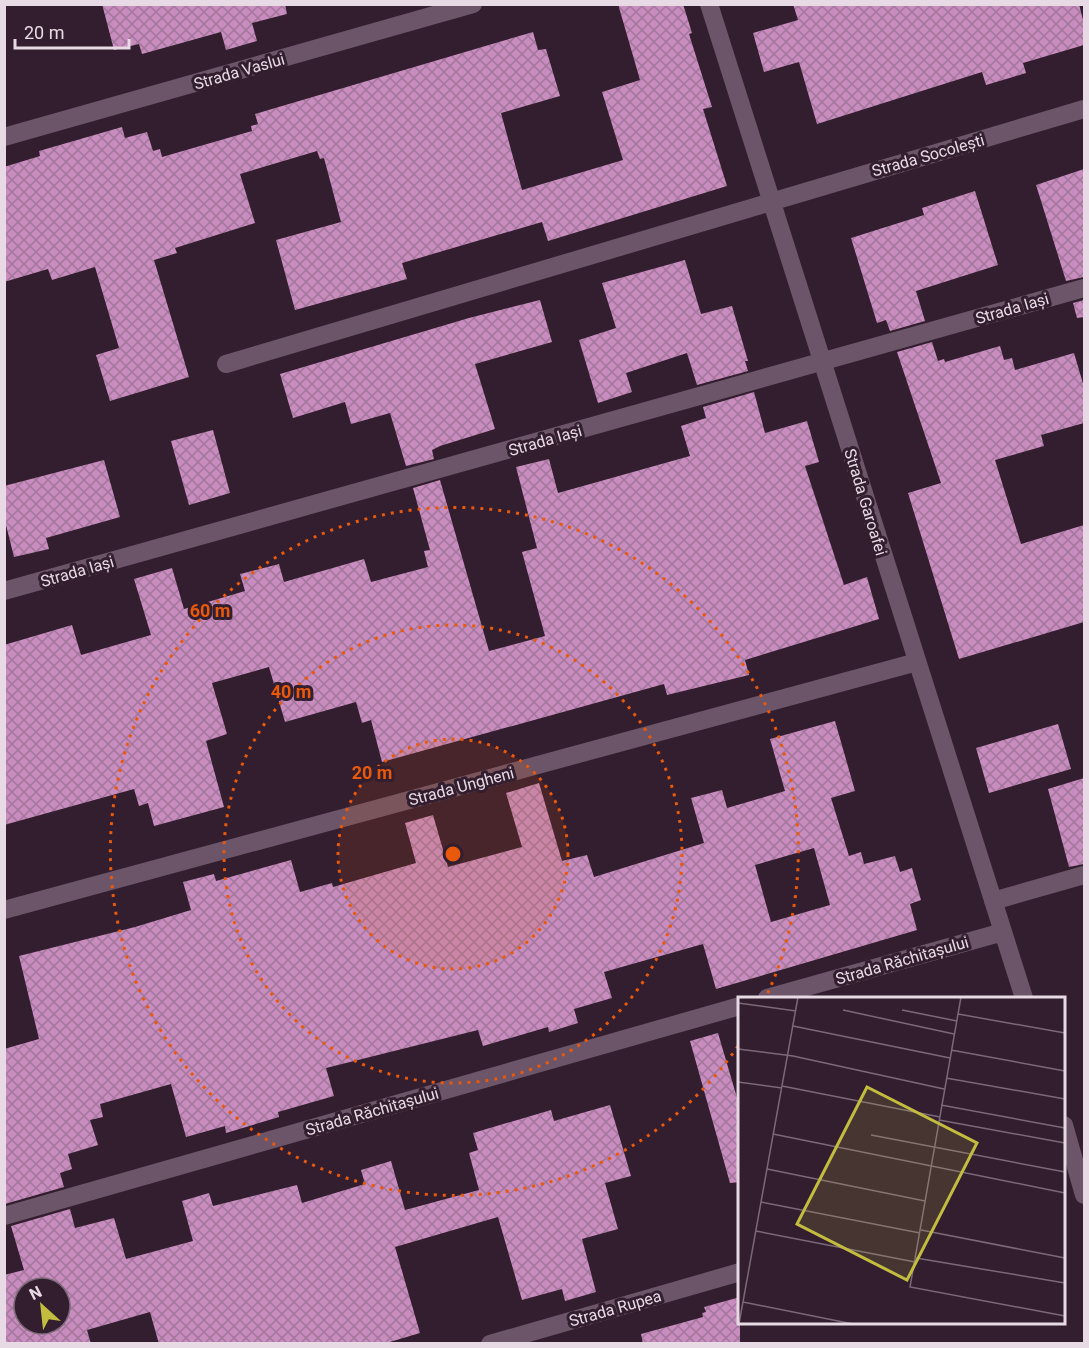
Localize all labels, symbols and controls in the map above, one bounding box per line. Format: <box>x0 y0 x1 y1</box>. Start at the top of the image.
scale bar <box>15 12 129 50</box>
text: 20 m <box>24 22 64 43</box>
street label: Strada Vaslui <box>192 49 287 94</box>
street label: Strada Socolești <box>870 130 987 182</box>
street label: Strada Iași <box>973 289 1051 329</box>
street label: Strada Iași <box>506 421 584 461</box>
street label: Strada Garoafei <box>840 446 891 558</box>
street label: Strada Iași <box>38 552 116 592</box>
text: 60 m <box>190 600 230 621</box>
text: 40 m <box>271 681 311 702</box>
text: 20 m <box>352 762 392 783</box>
street label: Strada Ungheni <box>406 763 516 810</box>
centre of rings <box>443 844 463 864</box>
street label: Strada Răchitașului <box>833 932 971 990</box>
inset map <box>738 997 1065 1324</box>
street label: Strada Răchitașului <box>303 1083 441 1141</box>
north arrow <box>12 1276 72 1336</box>
text: N <box>26 1282 45 1304</box>
street label: Strada Rupea <box>567 1286 663 1331</box>

